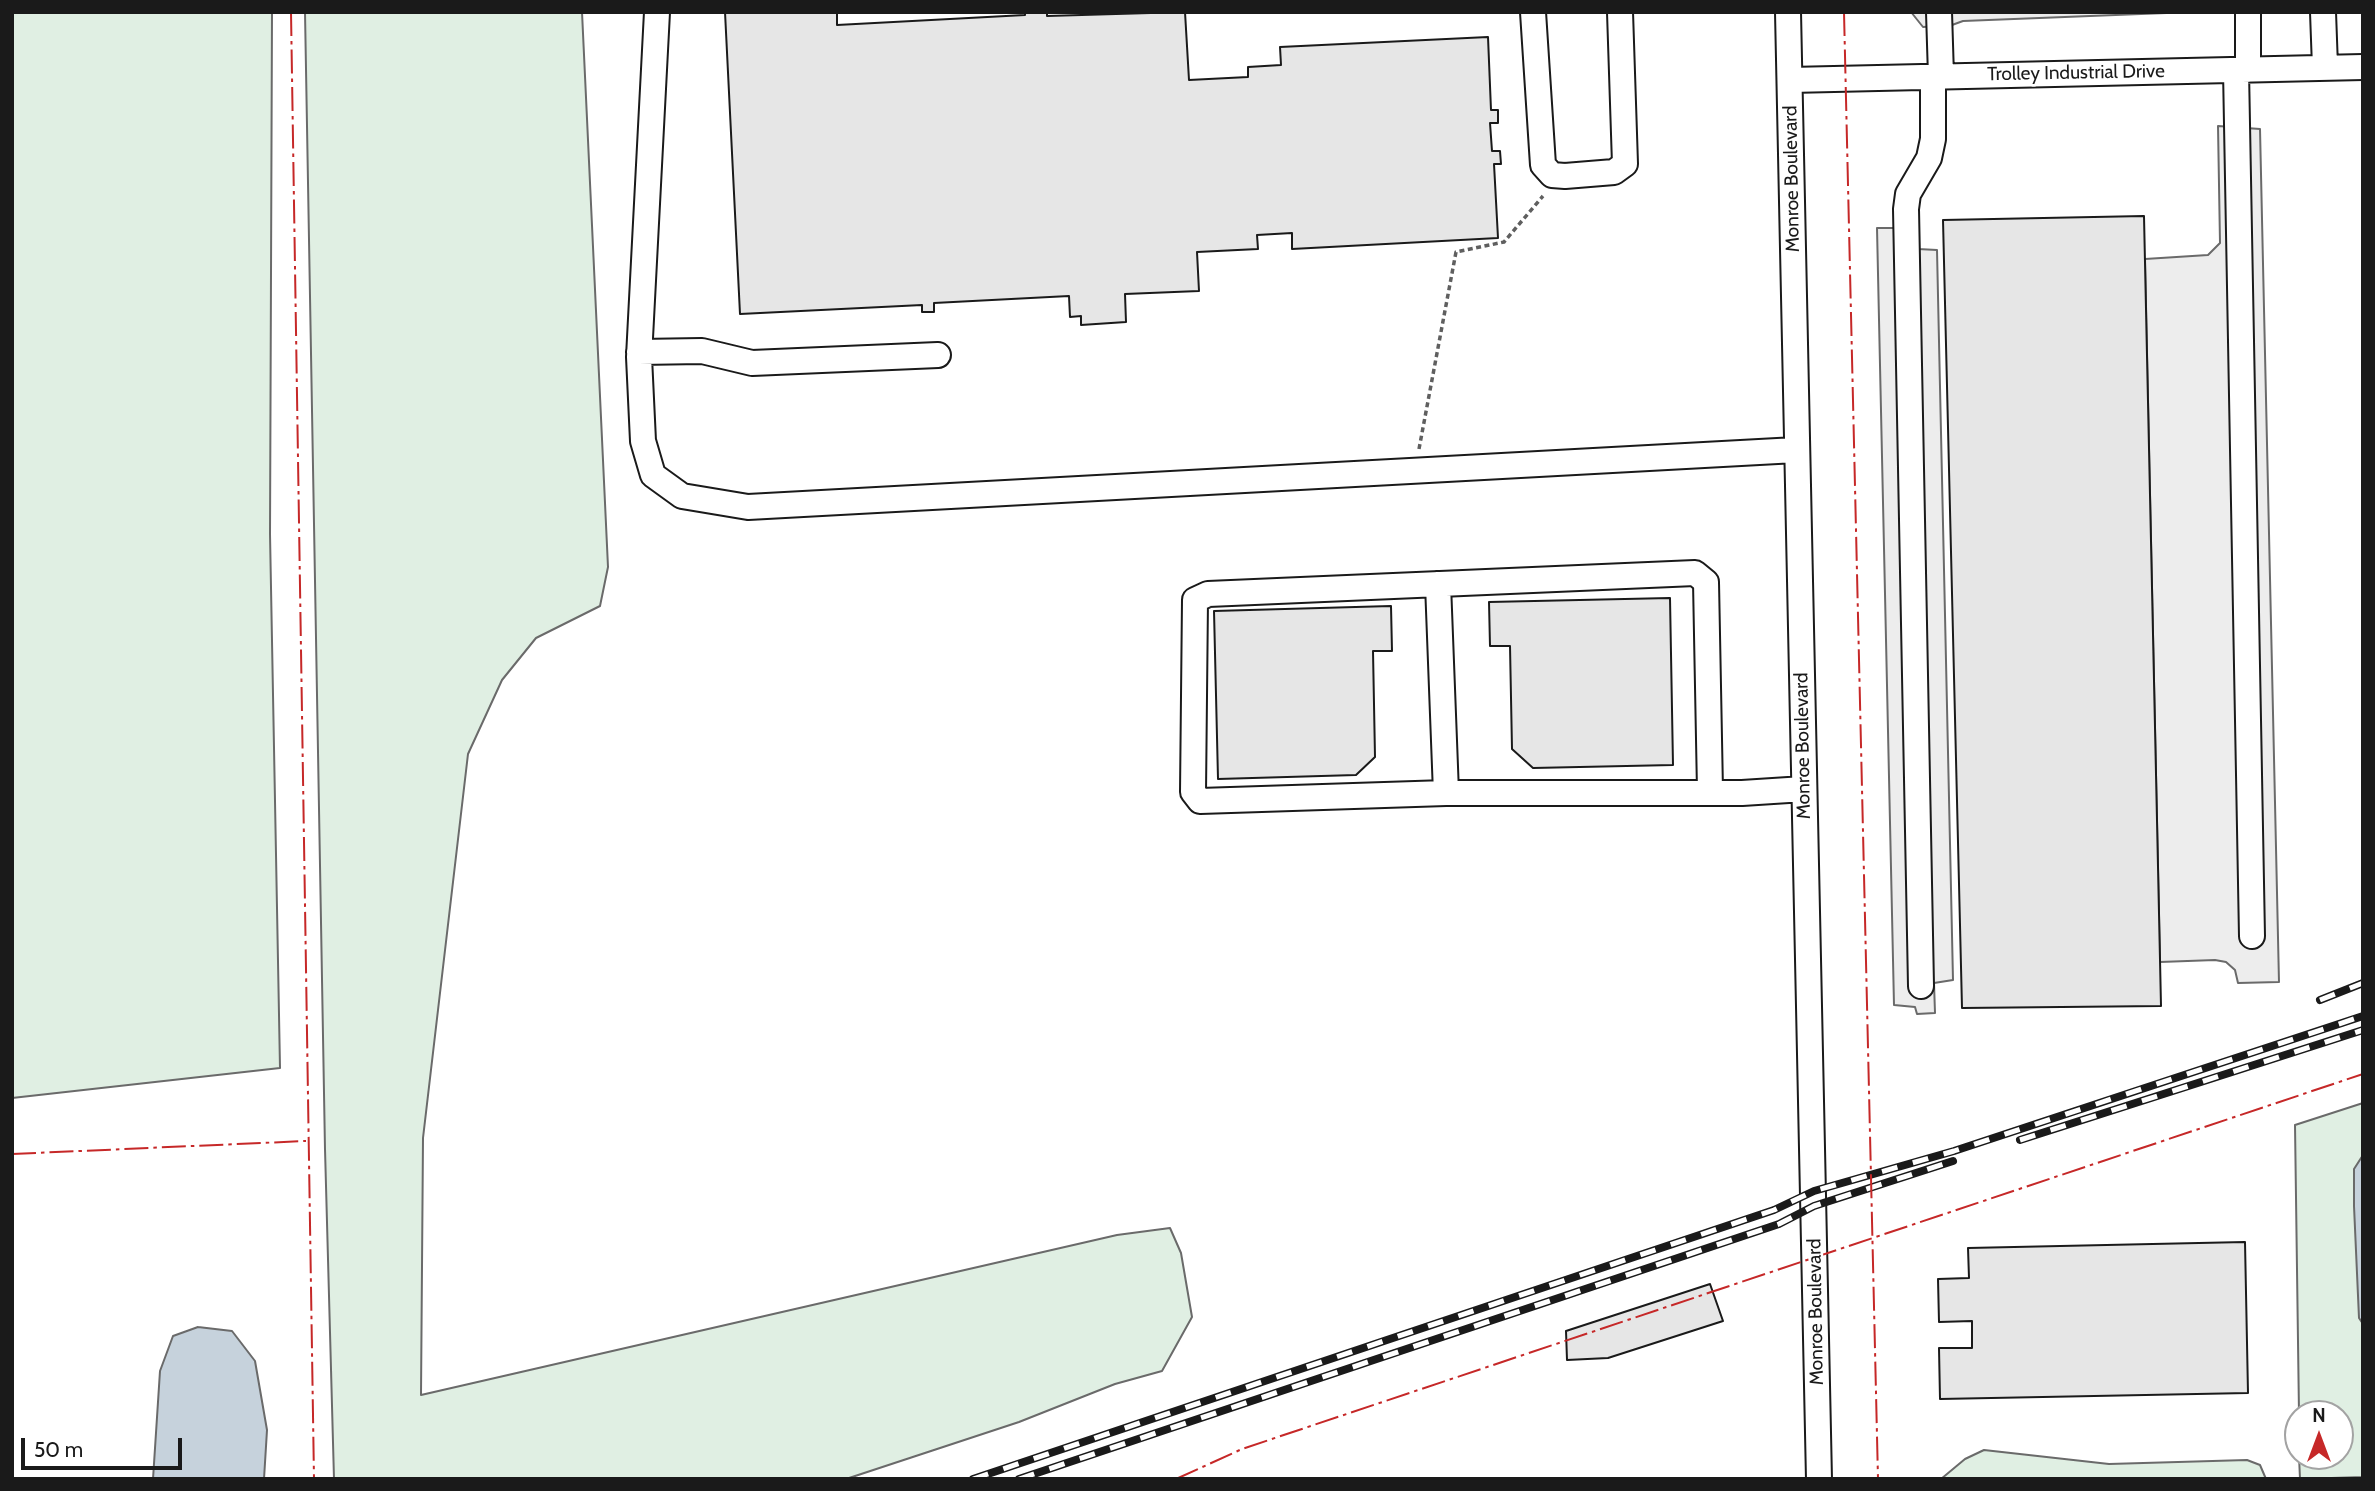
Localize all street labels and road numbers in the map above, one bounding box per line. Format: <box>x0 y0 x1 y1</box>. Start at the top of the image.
street label: Trolley Industrial Drive <box>1987 60 2165 86</box>
street label: Monroe Boulevard <box>1779 105 1805 253</box>
street label: Monroe Boulevard <box>1790 672 1816 820</box>
street label: Monroe Boulevard <box>1803 1238 1829 1386</box>

